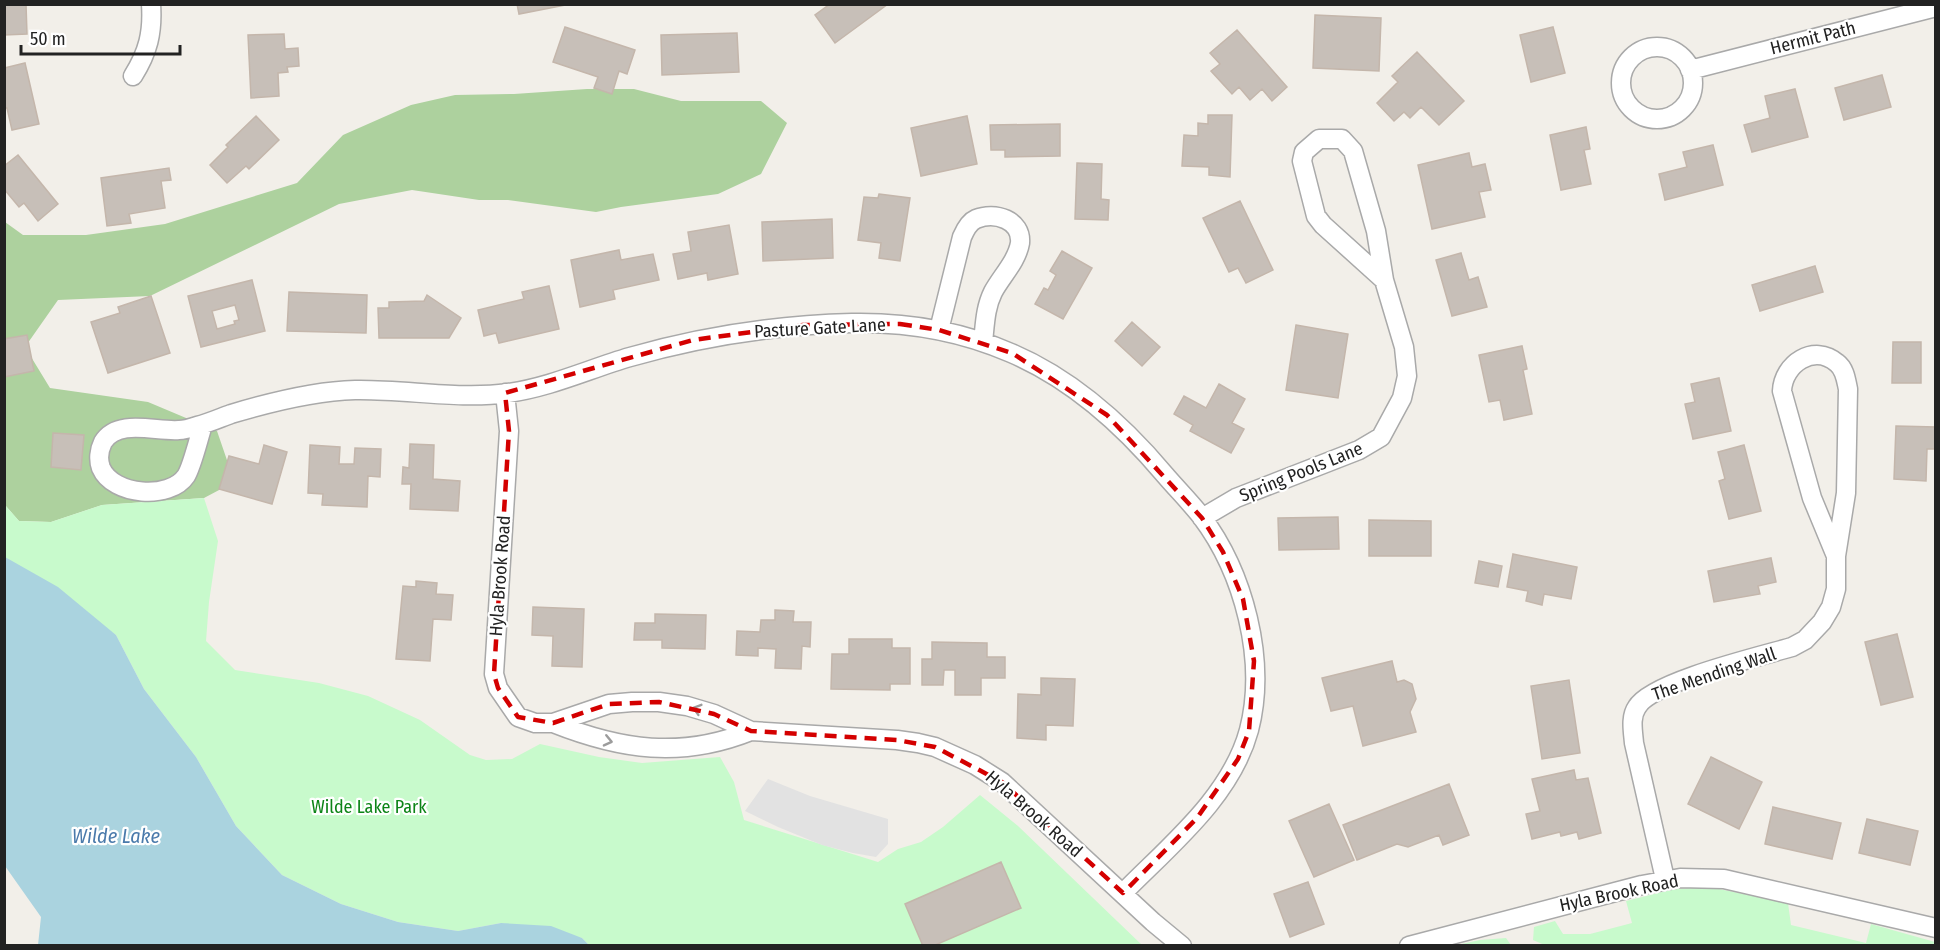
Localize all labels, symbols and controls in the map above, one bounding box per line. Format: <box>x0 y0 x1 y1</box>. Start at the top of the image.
street label: Hermit Path <box>1768 17 1858 59</box>
scale bar <box>21 18 180 56</box>
text: 50 m <box>30 28 66 50</box>
street label: Pasture Gate Lane <box>754 314 887 342</box>
street label: Spring Pools Lane <box>1236 437 1366 507</box>
street label: Hyla Brook Road <box>485 515 515 637</box>
street label: The Mending Wall <box>1649 642 1779 705</box>
one-way arrow <box>692 704 703 716</box>
one-way arrow <box>603 734 613 747</box>
street label: Hyla Brook Road <box>981 766 1087 862</box>
park label: Wilde Lake Park <box>311 796 427 818</box>
water label: Wilde Lake <box>72 824 160 848</box>
street label: Hyla Brook Road <box>1557 870 1681 916</box>

